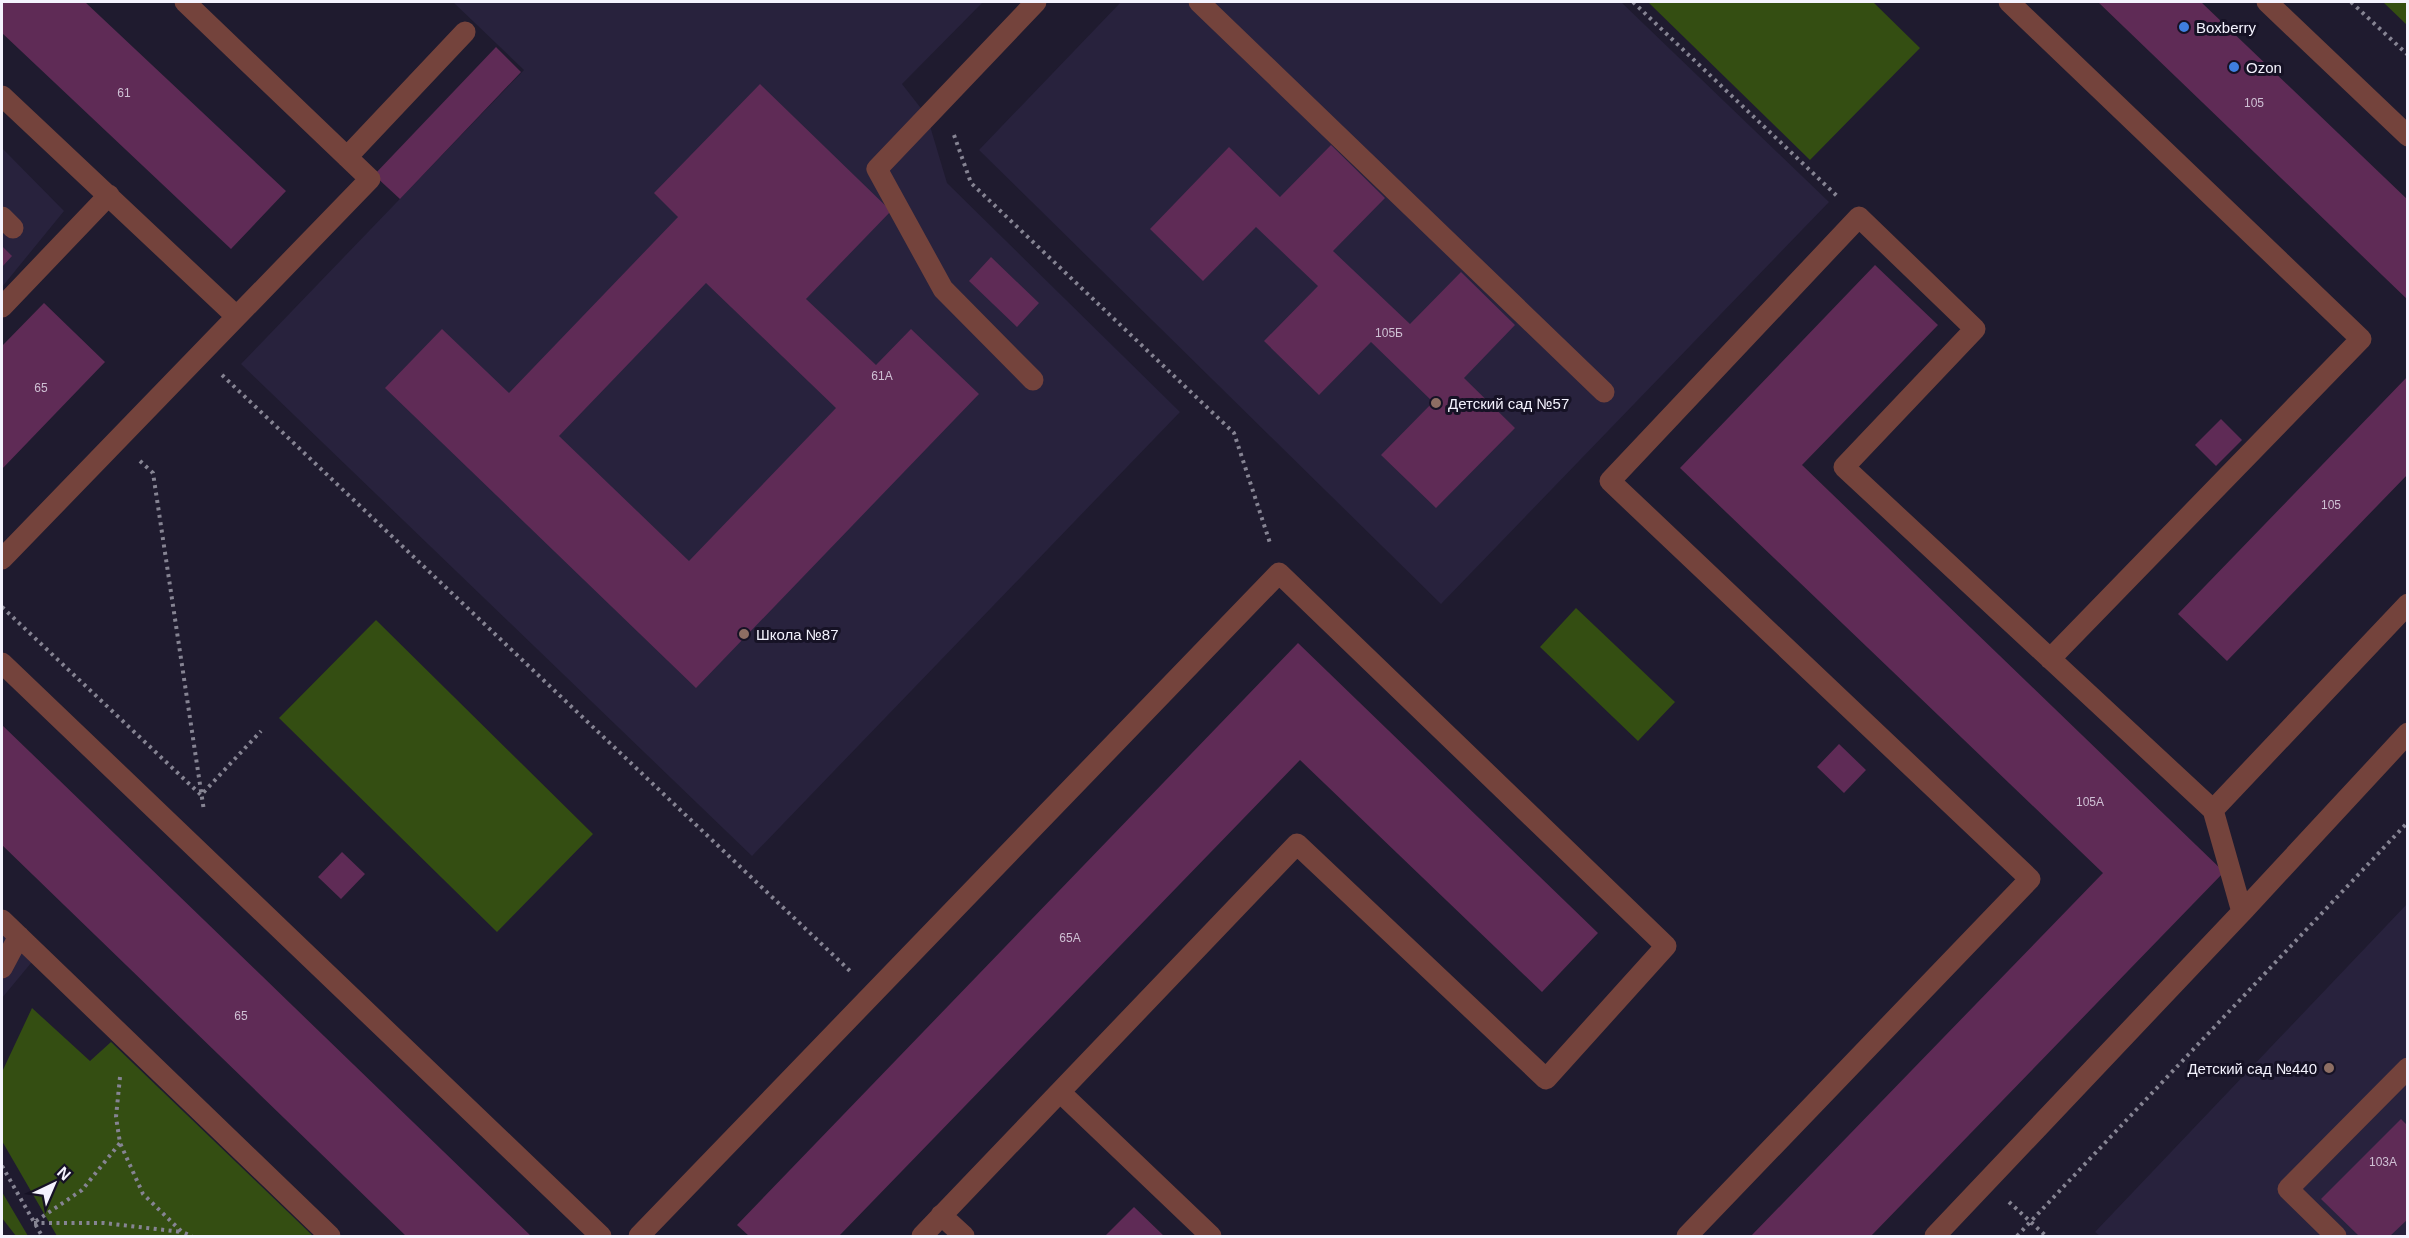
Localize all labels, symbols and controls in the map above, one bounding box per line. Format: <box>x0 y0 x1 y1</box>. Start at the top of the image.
place label: Boxberry <box>2196 19 2257 36</box>
marker: Boxberry <box>2177 20 2191 34</box>
place label: Ozon <box>2246 59 2282 76</box>
marker: Ozon <box>2227 60 2241 74</box>
house number: 61 <box>117 86 131 100</box>
house number: 105 <box>2244 96 2264 110</box>
house number: 105Б <box>1375 326 1403 340</box>
house number: 61А <box>871 369 893 383</box>
house number: 65 <box>34 381 48 395</box>
place label: Детский сад №57 <box>1448 395 1569 412</box>
marker: Детский сад №57 <box>1429 396 1443 410</box>
house number: 105 <box>2321 498 2341 512</box>
place label: Школа №87 <box>756 626 839 643</box>
marker: Школа №87 <box>737 627 751 641</box>
house number: 105А <box>2076 795 2104 809</box>
house number: 65А <box>1059 931 1081 945</box>
house number: 65 <box>234 1009 248 1023</box>
place label: Детский сад №440 <box>2187 1060 2317 1077</box>
marker: Детский сад №440 <box>2322 1061 2336 1075</box>
north arrow <box>24 1154 84 1214</box>
house number: 103А <box>2369 1155 2397 1169</box>
text: N <box>54 1163 74 1184</box>

